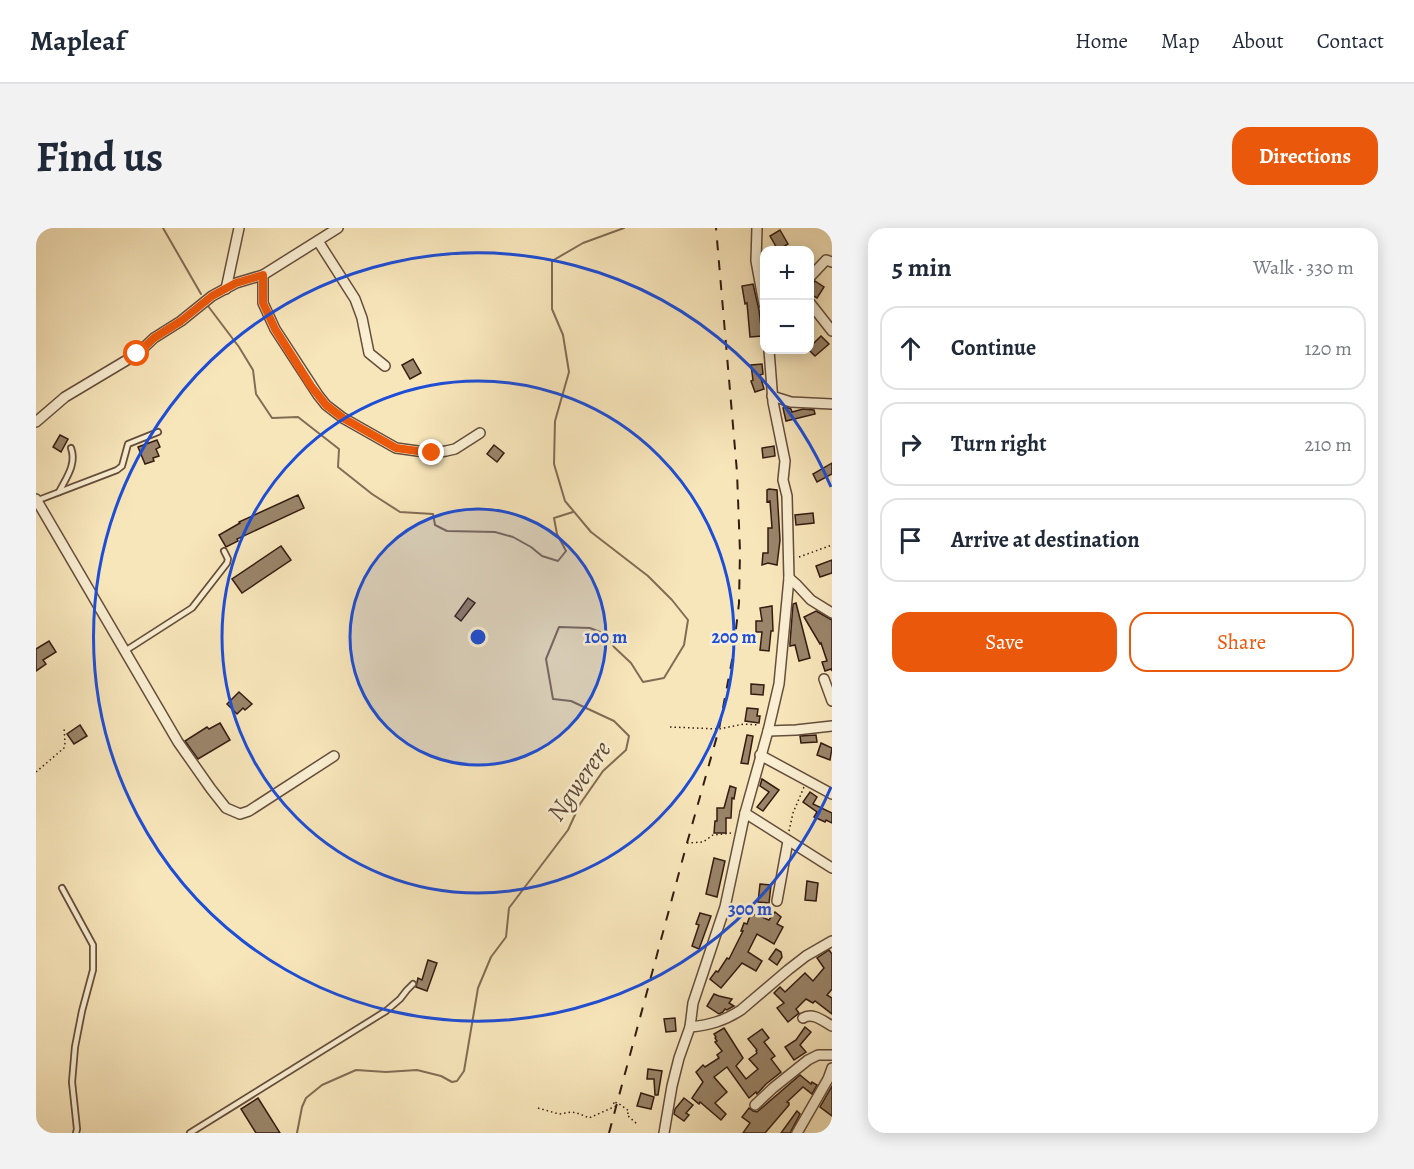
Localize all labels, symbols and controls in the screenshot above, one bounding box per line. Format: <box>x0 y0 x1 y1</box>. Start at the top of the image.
text: Mapleaf <box>30 22 125 60</box>
text: Home <box>1075 27 1128 55</box>
text: Map <box>1161 27 1199 55</box>
text: About <box>1232 27 1284 55</box>
text: Contact <box>1317 27 1384 55</box>
button: Directions <box>1232 127 1378 185</box>
text: Find us <box>36 128 163 185</box>
map controls <box>760 246 814 354</box>
button: + <box>760 246 814 300</box>
text: 5 min <box>892 250 952 285</box>
text: Walk · 330 m <box>1253 254 1354 281</box>
button: − <box>760 300 814 354</box>
icon: ahead <box>894 332 927 365</box>
text: Continue <box>951 333 1036 363</box>
text: 120 m <box>1304 335 1352 362</box>
route start <box>123 340 149 366</box>
icon: right <box>894 428 927 461</box>
text: Turn right <box>951 429 1047 459</box>
text: 210 m <box>1304 431 1352 458</box>
route end <box>418 439 444 465</box>
icon: arrive <box>894 524 927 557</box>
text: Arrive at destination <box>951 525 1140 555</box>
button: Save <box>892 612 1117 672</box>
button: Share <box>1129 612 1354 672</box>
text: 100 m <box>585 625 627 649</box>
text: 200 m <box>711 625 757 649</box>
centre of rings <box>468 627 488 647</box>
water label: Ngwerere <box>539 734 619 828</box>
text: 300 m <box>728 897 772 921</box>

